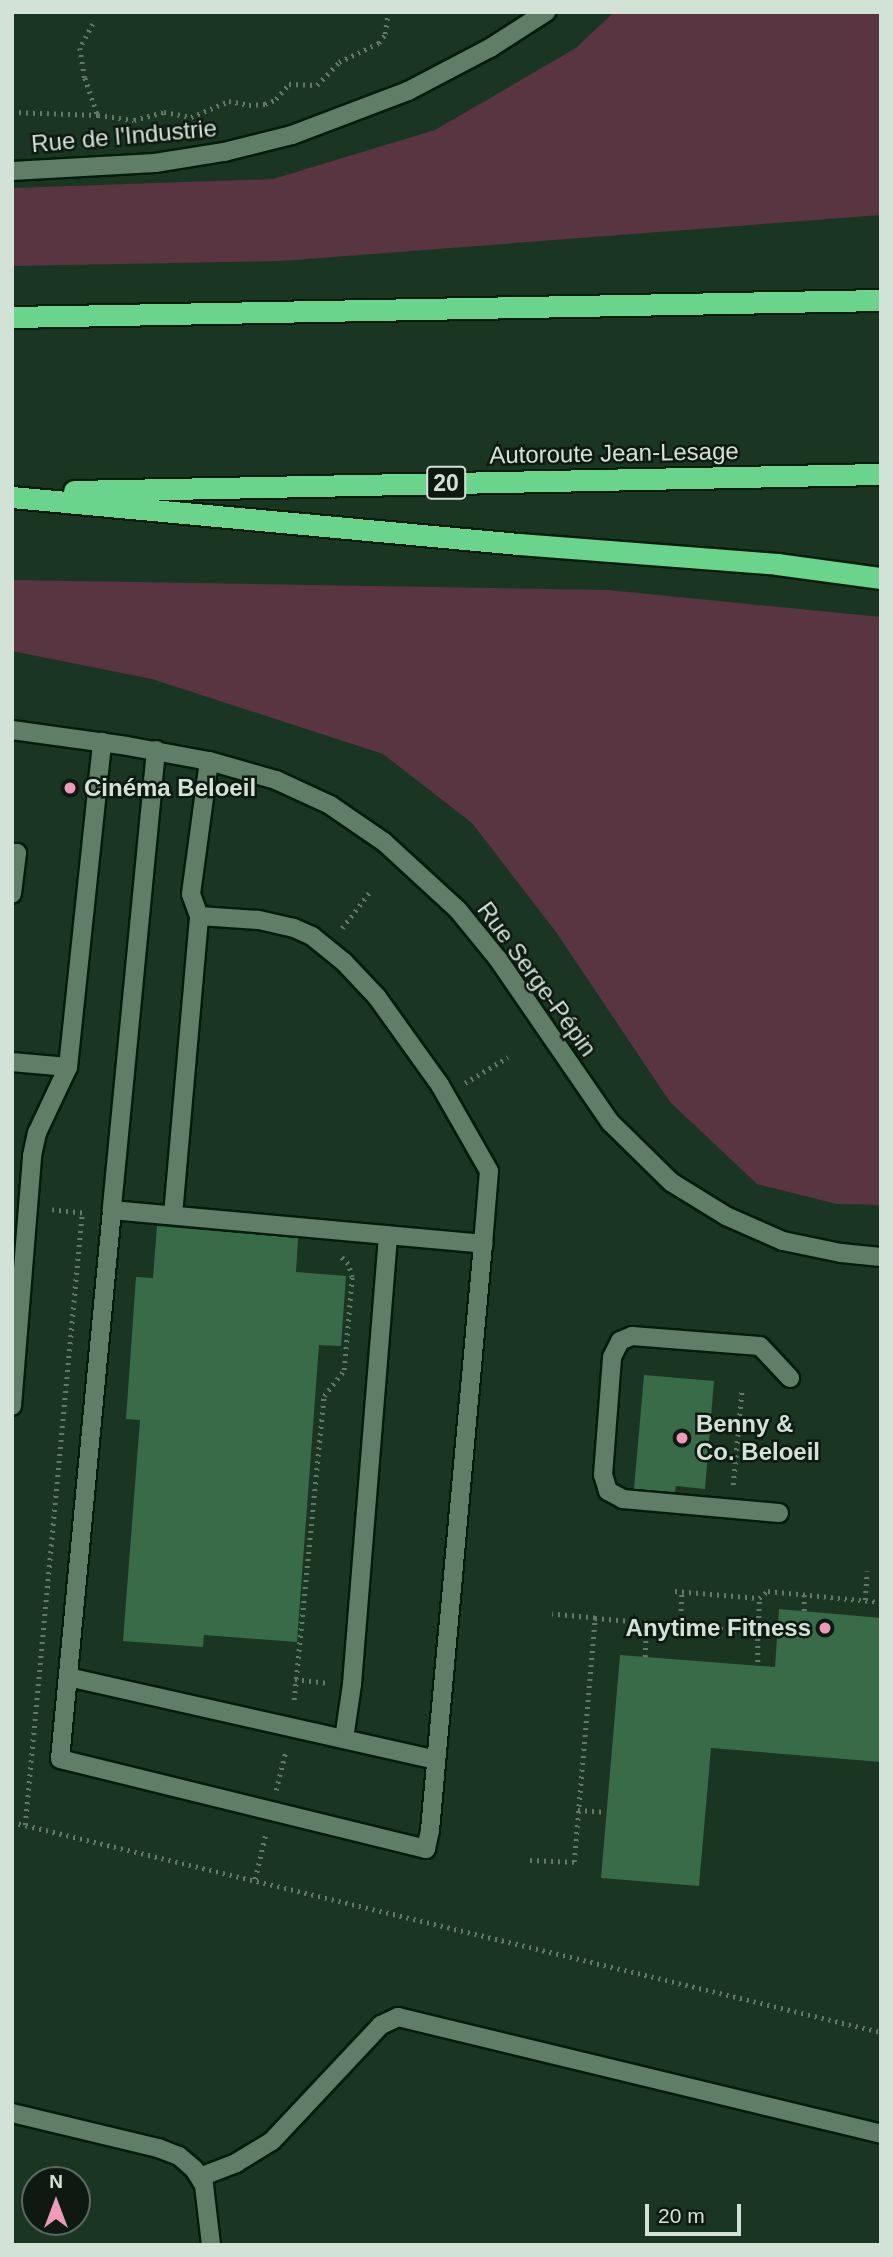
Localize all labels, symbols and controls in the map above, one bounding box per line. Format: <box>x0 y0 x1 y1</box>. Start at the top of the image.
street label: Rue de l'Industrie <box>30 114 218 158</box>
street label: Autoroute Jean-Lesage <box>489 436 739 470</box>
road number: 20 <box>425 463 467 503</box>
place label: Cinéma Beloeil <box>84 774 256 802</box>
marker: Cinéma Beloeil <box>62 780 78 796</box>
street label: Rue Serge-Pépin <box>471 896 603 1062</box>
place label: Benny & Co. Beloeil <box>696 1410 820 1466</box>
marker: Benny & Co. Beloeil <box>674 1430 690 1446</box>
place label: Anytime Fitness <box>626 1614 811 1642</box>
marker: Anytime Fitness <box>817 1620 833 1636</box>
north arrow <box>21 2166 91 2236</box>
text: N <box>49 2171 63 2192</box>
scale bar <box>648 2190 744 2234</box>
text: 20 m <box>658 2204 705 2227</box>

